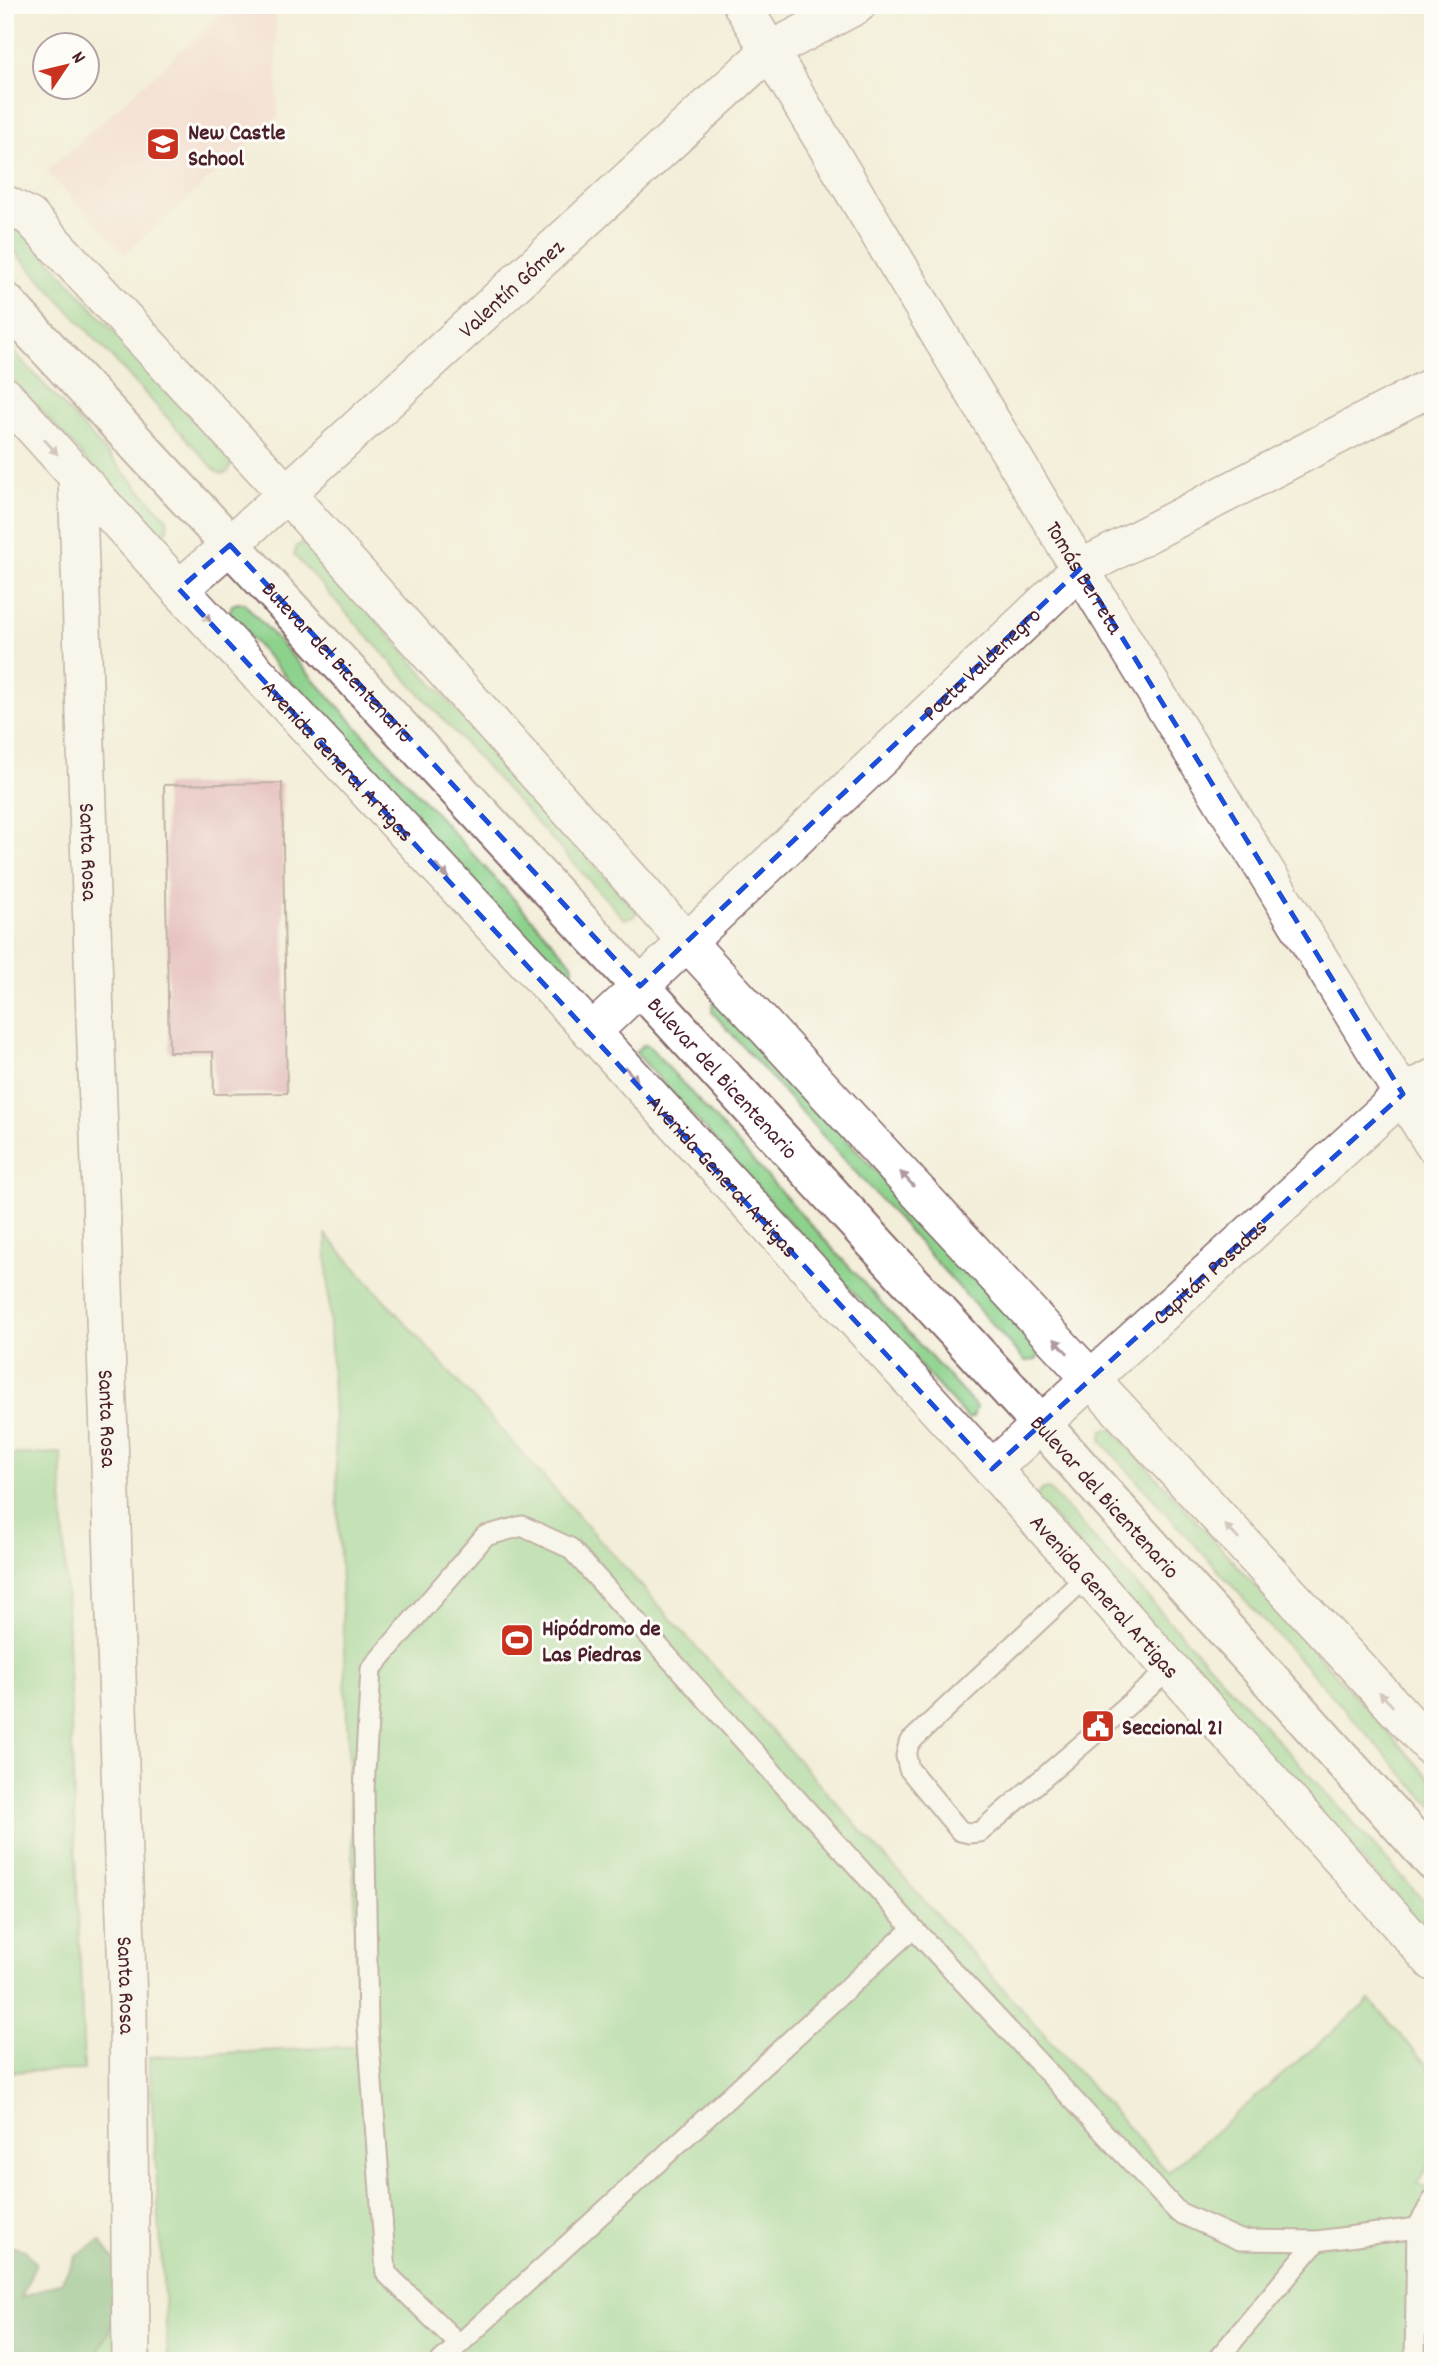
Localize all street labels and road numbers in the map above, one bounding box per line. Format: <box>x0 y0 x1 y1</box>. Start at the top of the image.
street label: Valentín Gómez <box>453 233 573 348</box>
street label: Tomás Berreta <box>1035 516 1130 643</box>
street label: Bulevar del Bicentenario <box>252 575 420 752</box>
street label: Poeta Valdenegro <box>916 601 1050 730</box>
street label: Avenida General Artigas <box>252 674 420 851</box>
street label: Santa Rosa <box>68 802 104 903</box>
street label: Bulevar del Bicentenario <box>638 991 804 1168</box>
street label: Avenida General Artigas <box>637 1089 804 1267</box>
street label: Capitán Posadas <box>1147 1212 1276 1335</box>
street label: Santa Rosa <box>87 1369 123 1469</box>
street label: Bulevar del Bicentenario <box>1021 1409 1186 1588</box>
street label: Avenida General Artigas <box>1020 1508 1185 1688</box>
street label: Santa Rosa <box>106 1936 141 2036</box>

